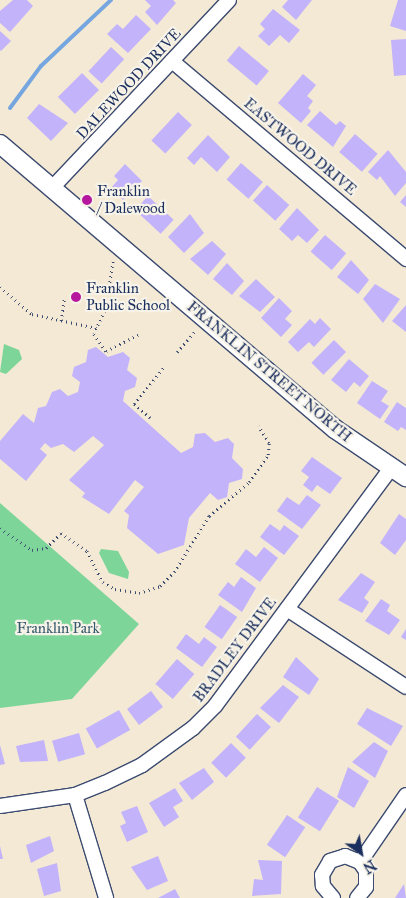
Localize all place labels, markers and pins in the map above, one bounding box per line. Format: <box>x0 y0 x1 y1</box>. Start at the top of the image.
place label: Franklin / Dalewood <box>97 182 165 217</box>
marker: Franklin / Dalewood <box>81 194 93 206</box>
place label: Franklin Public School <box>86 279 170 314</box>
marker: Franklin Public School <box>70 291 82 303</box>

